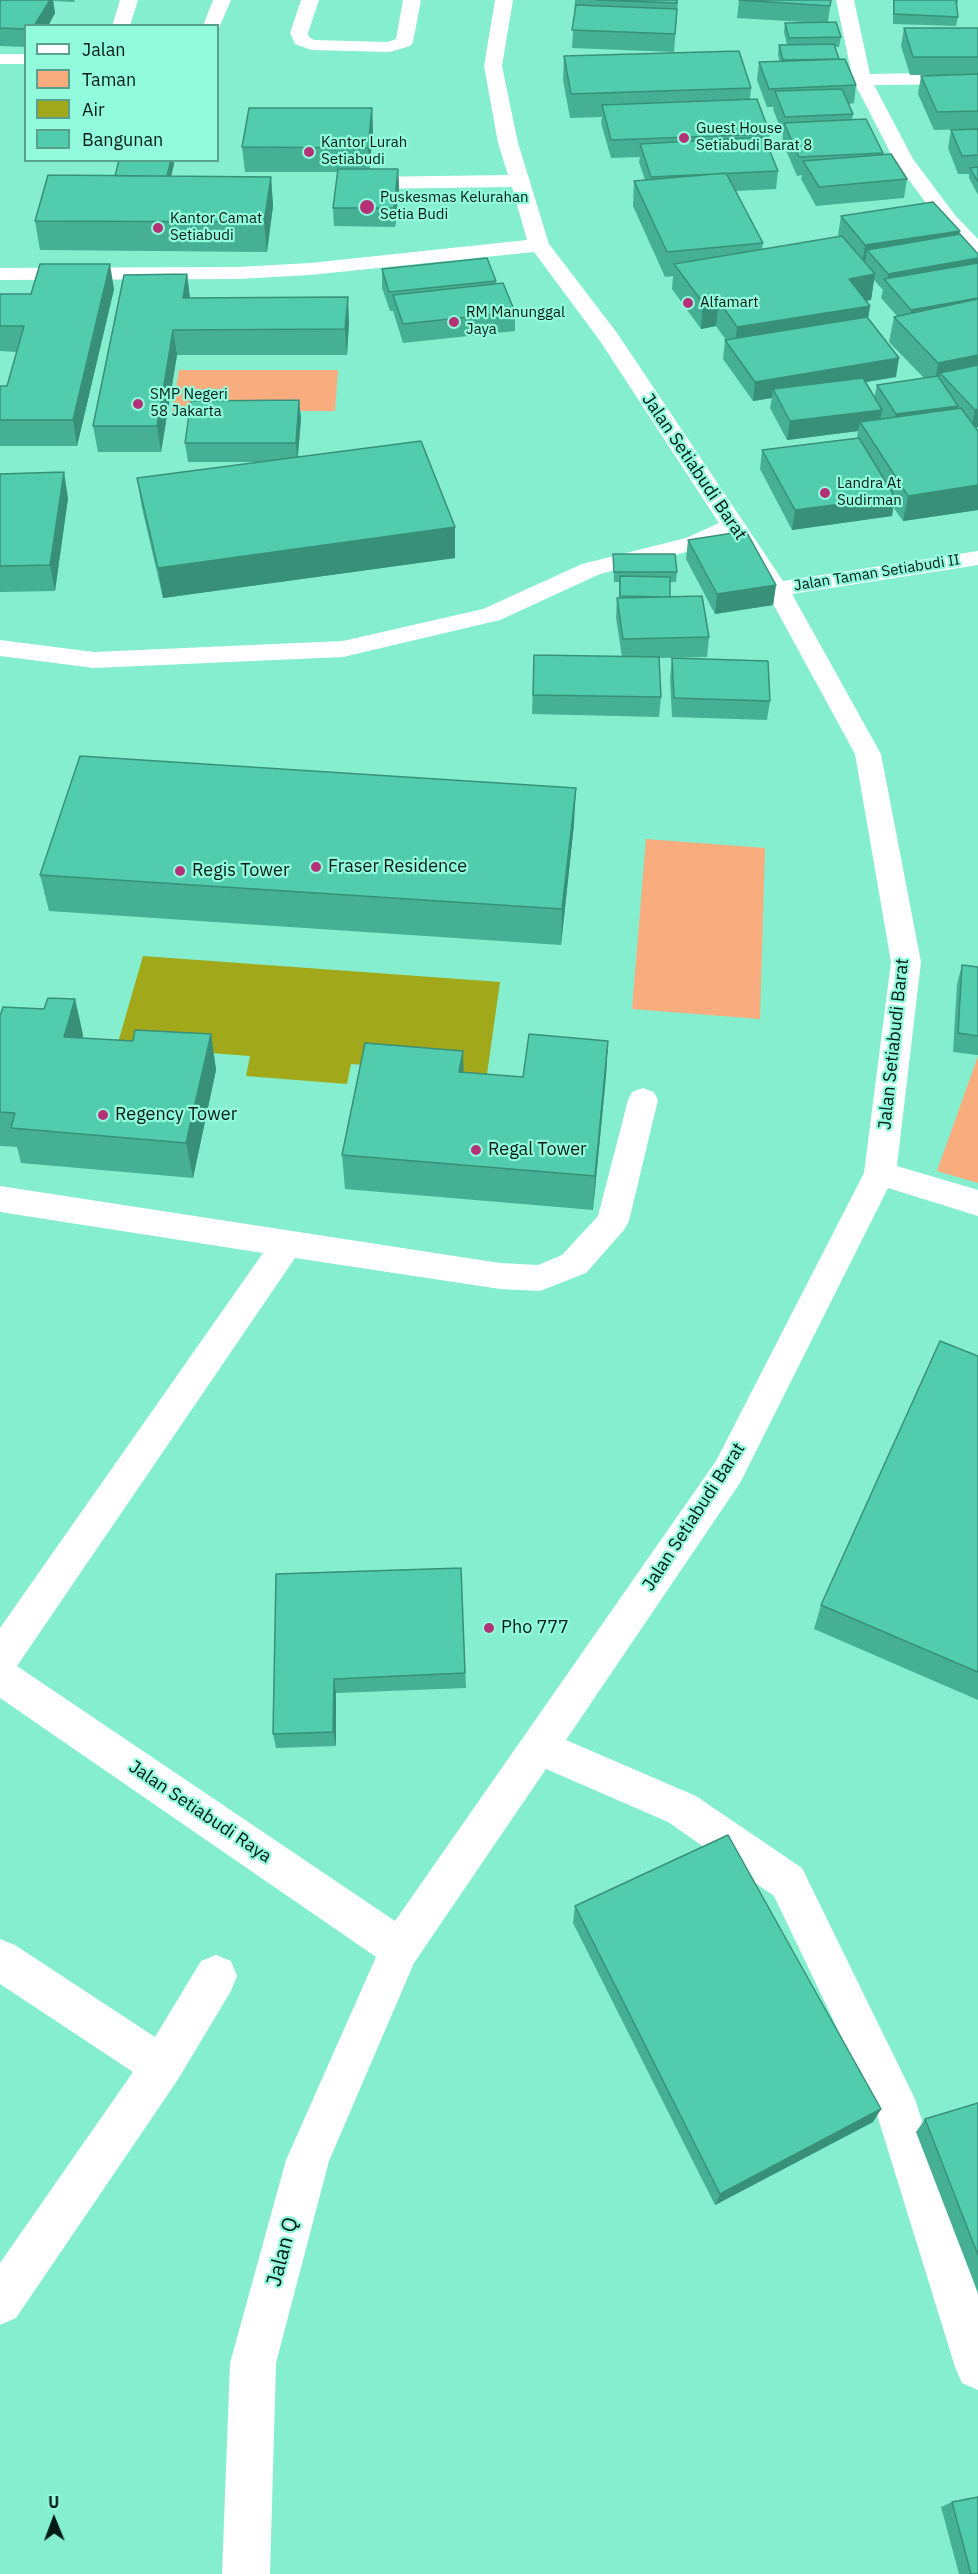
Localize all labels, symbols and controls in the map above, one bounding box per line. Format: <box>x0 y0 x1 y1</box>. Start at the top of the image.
legend <box>24 24 219 162</box>
text: Jalan <box>82 38 126 61</box>
text: Taman <box>82 68 136 91</box>
text: Air <box>82 98 105 121</box>
place label: Guest House Setiabudi Barat 8 <box>696 120 812 155</box>
text: Bangunan <box>82 128 163 151</box>
marker: Guest House Setiabudi Barat 8 <box>677 131 691 145</box>
place label: Kantor Lurah Setiabudi <box>321 134 407 169</box>
marker: Kantor Lurah Setiabudi <box>302 145 316 159</box>
place label: Puskesmas Kelurahan Setia Budi <box>380 189 529 224</box>
marker: Puskesmas Kelurahan Setia Budi <box>358 198 376 216</box>
place label: Kantor Camat Setiabudi <box>170 210 262 245</box>
marker: Kantor Camat Setiabudi <box>151 221 165 235</box>
place label: Alfamart <box>700 294 758 312</box>
marker: Alfamart <box>681 296 695 310</box>
place label: RM Manunggal Jaya <box>466 304 565 339</box>
marker: RM Manunggal Jaya <box>447 315 461 329</box>
place label: SMP Negeri 58 Jakarta <box>150 386 228 421</box>
street label: Jalan Setiabudi Barat <box>637 390 751 544</box>
marker: SMP Negeri 58 Jakarta <box>131 397 145 411</box>
place label: Landra At Sudirman <box>837 475 902 510</box>
marker: Landra At Sudirman <box>818 486 832 500</box>
street label: Jalan Taman Setiabudi II <box>793 551 961 595</box>
place label: Fraser Residence <box>328 856 467 878</box>
place label: Regis Tower <box>192 860 289 882</box>
marker: Fraser Residence <box>309 860 323 874</box>
marker: Regis Tower <box>173 864 187 878</box>
street label: Jalan Setiabudi Barat <box>874 957 914 1131</box>
place label: Regency Tower <box>115 1104 237 1126</box>
marker: Regency Tower <box>96 1108 110 1122</box>
place label: Regal Tower <box>488 1139 587 1161</box>
marker: Regal Tower <box>469 1143 483 1157</box>
street label: Jalan Setiabudi Barat <box>638 1439 750 1595</box>
place label: Pho 777 <box>501 1617 569 1639</box>
marker: Pho 777 <box>482 1621 496 1635</box>
street label: Jalan Setiabudi Raya <box>124 1756 276 1868</box>
street label: Jalan Q <box>262 2215 304 2289</box>
north arrow <box>24 2490 84 2550</box>
text: U <box>48 2492 59 2512</box>

